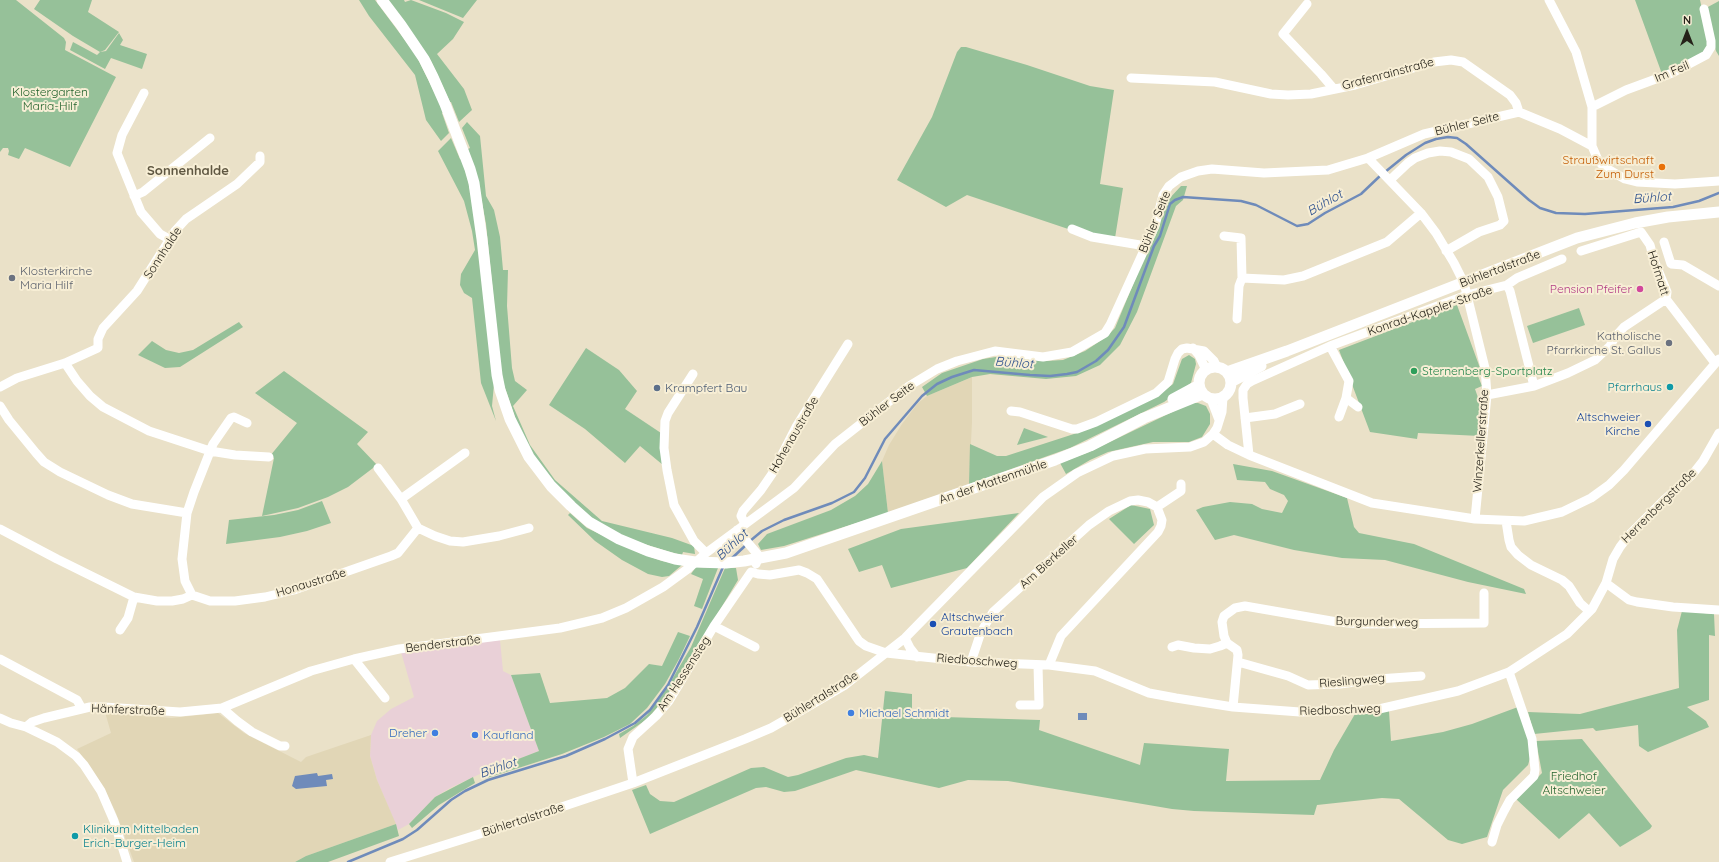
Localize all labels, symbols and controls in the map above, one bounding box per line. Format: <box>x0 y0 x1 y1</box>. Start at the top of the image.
north arrow <box>1667 12 1707 52</box>
text: N <box>1683 13 1691 27</box>
street label: Grafenrainstraße <box>1341 55 1435 93</box>
street label: Im Feil <box>1653 58 1691 86</box>
park label: Klostergarten Maria-Hilf <box>12 85 88 113</box>
street label: Bühler Seite <box>1433 109 1501 139</box>
place label: Straußwirtschaft Zum Durst <box>1563 153 1654 181</box>
marker: Straußwirtschaft Zum Durst <box>1657 162 1667 172</box>
district label: Sonnenhalde <box>147 163 229 179</box>
water label: Bühlot <box>1304 187 1346 219</box>
street label: Bühler Seite <box>1136 189 1174 255</box>
water label: Bühlot <box>1632 189 1672 207</box>
street label: Sonnhalde <box>141 224 185 282</box>
street label: Bühlertalstraße <box>1458 247 1542 291</box>
street label: Hofmatt <box>1644 249 1672 297</box>
place label: Klosterkirche Maria Hilf <box>20 264 92 292</box>
marker: Klosterkirche Maria Hilf <box>7 273 17 283</box>
place label: Pension Pfeifer <box>1550 282 1632 296</box>
street label: Konrad-Kappler-Straße <box>1366 283 1494 339</box>
marker: Pension Pfeifer <box>1635 284 1645 294</box>
place label: Katholische Pfarrkirche St. Gallus <box>1547 329 1661 357</box>
marker: Katholische Pfarrkirche St. Gallus <box>1664 338 1674 348</box>
water label: Bühlot <box>994 354 1034 372</box>
place label: Sternenberg-Sportplatz <box>1422 364 1553 378</box>
marker: Sternenberg-Sportplatz <box>1409 366 1419 376</box>
street label: Bühler Seite <box>856 378 918 430</box>
place label: Pfarrhaus <box>1607 380 1662 394</box>
place label: Krampfert Bau <box>665 381 747 395</box>
marker: Pfarrhaus <box>1665 382 1675 392</box>
marker: Krampfert Bau <box>652 383 662 393</box>
street label: Winzerkellerstraße <box>1470 389 1492 493</box>
street label: Hohenaustraße <box>766 394 822 476</box>
place label: Altschweier Kirche <box>1577 410 1640 438</box>
marker: Altschweier Kirche <box>1643 419 1653 429</box>
street label: An der Mattenmühle <box>937 457 1049 507</box>
street label: Herrenbergstraße <box>1619 466 1699 546</box>
water label: Bühlot <box>713 526 751 564</box>
street label: Am Bierkeller <box>1017 532 1081 592</box>
street label: Honaustraße <box>274 566 348 600</box>
place label: Altschweier Grautenbach <box>941 610 1013 638</box>
street label: Burgunderweg <box>1336 614 1418 630</box>
marker: Altschweier Grautenbach <box>928 619 938 629</box>
street label: Benderstraße <box>405 632 481 656</box>
street label: Am Hessensteg <box>654 634 714 714</box>
street label: Riedboschweg <box>936 651 1018 671</box>
street label: Bühlertalstraße <box>781 668 861 726</box>
street label: Rieslingweg <box>1318 671 1386 691</box>
street label: Riedboschweg <box>1299 701 1381 719</box>
street label: Hänferstraße <box>91 702 165 718</box>
place label: Michael Schmidt <box>859 706 949 720</box>
marker: Michael Schmidt <box>846 708 856 718</box>
place label: Dreher <box>389 726 427 740</box>
marker: Dreher <box>430 728 440 738</box>
place label: Kaufland <box>483 728 534 742</box>
marker: Kaufland <box>470 730 480 740</box>
water label: Bühlot <box>477 754 519 782</box>
park label: Friedhof Altschweier <box>1542 769 1606 797</box>
street label: Bühlertalstraße <box>480 800 566 840</box>
place label: Klinikum Mittelbaden Erich-Burger-Heim <box>83 822 199 850</box>
marker: Klinikum Mittelbaden Erich-Burger-Heim <box>70 831 80 841</box>

